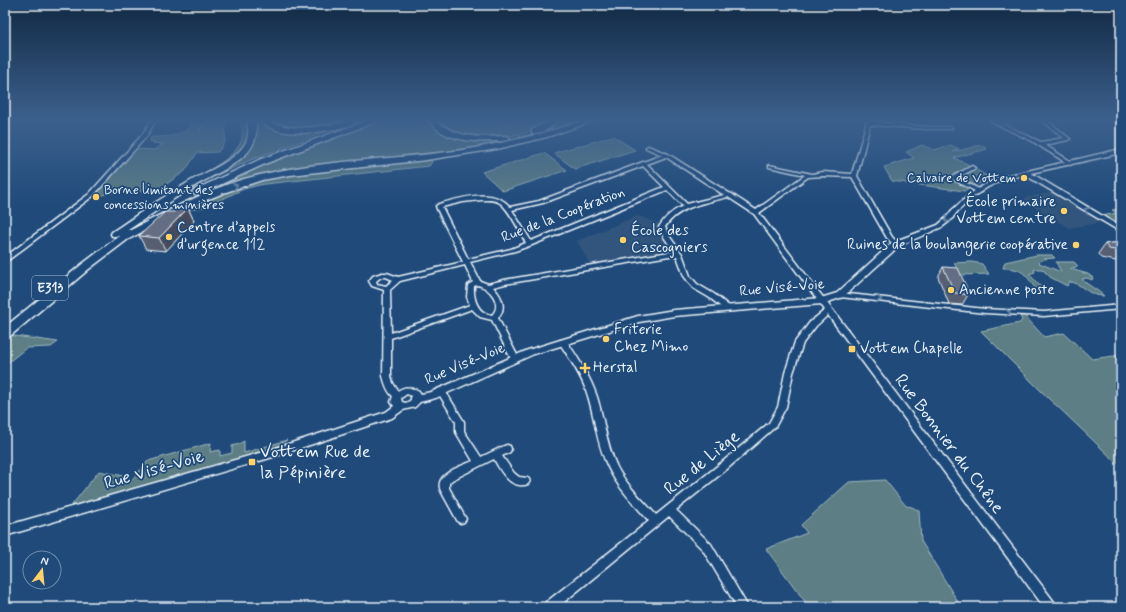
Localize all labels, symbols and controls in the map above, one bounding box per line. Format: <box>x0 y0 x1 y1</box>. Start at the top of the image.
place label: Calvaire de Vottem <box>907 170 1016 187</box>
marker: Calvaire de Vottem <box>1019 173 1029 183</box>
place label: Borne limitant des concessions minières <box>104 182 224 214</box>
one-way arrow <box>231 182 238 191</box>
street label: Rue de la Coopération <box>498 182 628 248</box>
place label: École primaire Vottem centre <box>957 191 1056 229</box>
marker: Borne limitant des concessions minières <box>91 192 101 202</box>
marker: École primaire Vottem centre <box>1059 206 1069 216</box>
one-way arrow <box>1084 208 1091 215</box>
one-way arrow <box>944 216 951 223</box>
place label: Centre d’appels d’urgence 112 <box>177 218 276 256</box>
place label: École des Cascogniers <box>631 220 708 258</box>
marker: Centre d’appels d’urgence 112 <box>164 232 174 242</box>
marker: École des Cascogniers <box>618 235 628 245</box>
place label: Ruines de la boulangerie coopérative <box>847 235 1068 256</box>
marker: Ruines de la boulangerie coopérative <box>1071 240 1081 250</box>
street label: Rue Visé-Voie <box>738 274 826 302</box>
road number: E313 <box>32 276 68 300</box>
place label: Ancienne poste <box>959 280 1055 300</box>
marker: Ancienne poste <box>946 285 956 295</box>
one-way arrow <box>876 294 882 303</box>
one-way arrow <box>1005 308 1011 317</box>
place label: Friterie Chez Mimo <box>614 320 689 357</box>
marker: Friterie Chez Mimo <box>601 334 611 344</box>
street label: Rue Visé-Voie <box>422 338 508 390</box>
place label: Vottem Chapelle <box>860 339 963 359</box>
marker: Vottem Chapelle <box>847 344 857 354</box>
place label: Herstal <box>593 358 638 378</box>
marker: Herstal <box>580 363 590 373</box>
street label: Rue Bonnier du Chêne <box>889 369 1010 519</box>
street label: Rue de Liège <box>659 425 745 501</box>
place label: Vottem Rue de la Pépinière <box>260 440 371 485</box>
street label: Rue Visé-Voie <box>101 444 207 496</box>
marker: Vottem Rue de la Pépinière <box>247 457 257 467</box>
north arrow <box>22 550 62 590</box>
text: N <box>39 554 50 569</box>

